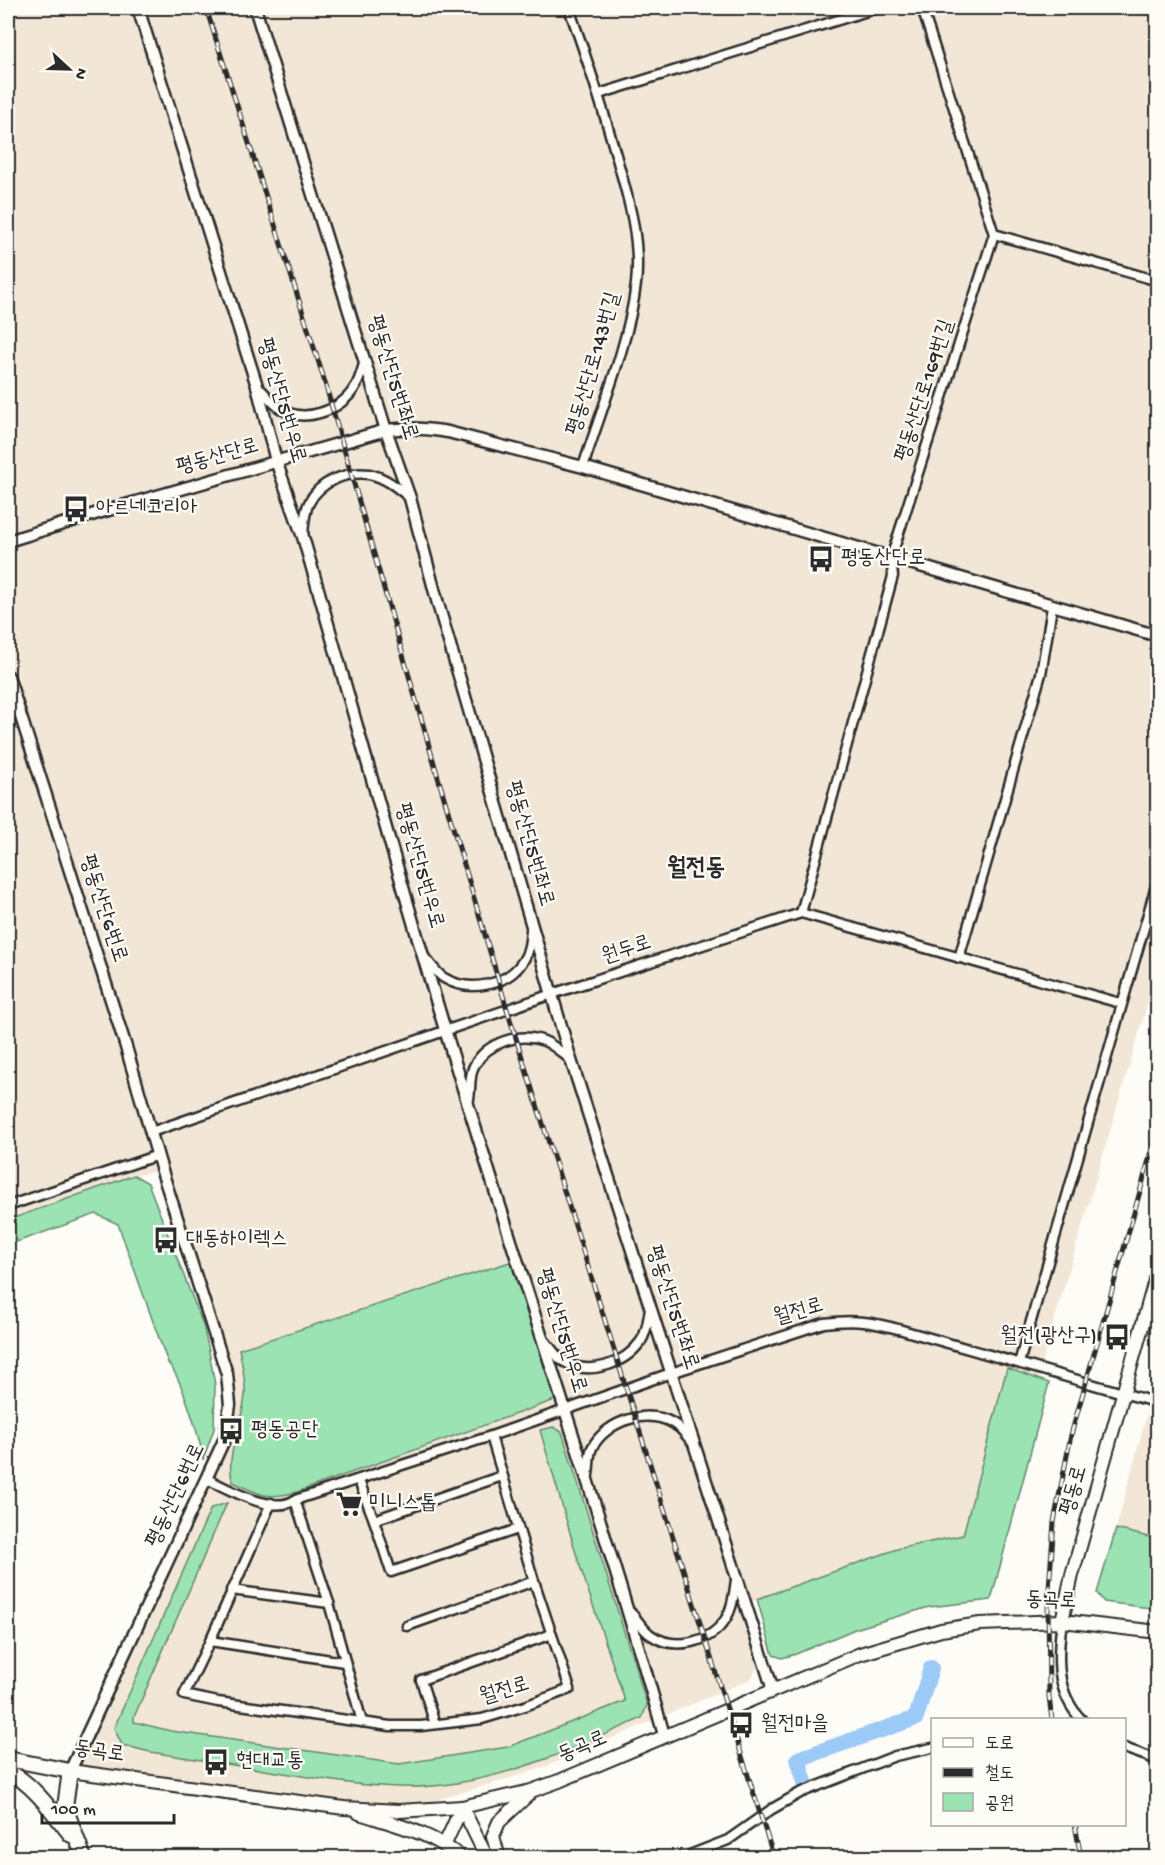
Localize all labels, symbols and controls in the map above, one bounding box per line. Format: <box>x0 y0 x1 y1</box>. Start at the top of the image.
north arrow <box>39 39 99 99</box>
text: N <box>69 65 90 82</box>
street label: 평동산단로143번길 <box>563 290 627 438</box>
street label: 평동산단5번좌로 <box>360 312 422 444</box>
street label: 평동산단로169번길 <box>891 317 961 465</box>
street label: 평동산단5번우로 <box>250 335 310 467</box>
street label: 평동산단로 <box>174 434 262 482</box>
bus stop icon: 아르네코리아 <box>61 494 91 524</box>
place label: 아르네코리아 <box>96 497 197 522</box>
bus stop icon: 평동산단로 <box>806 544 836 574</box>
place label: 평동산단로 <box>841 547 926 572</box>
street label: 평동산단5번좌로 <box>498 778 558 910</box>
street label: 평동산단5번우로 <box>388 800 448 932</box>
street label: 평동산단6번로 <box>73 852 131 966</box>
district label: 월전동 <box>667 855 725 884</box>
street label: 원두로 <box>599 931 655 971</box>
bus stop icon: 대동하이렉스 <box>151 1225 181 1255</box>
place label: 대동하이렉스 <box>186 1228 287 1253</box>
street label: 평동산단5번좌로 <box>639 1243 703 1373</box>
street label: 평동산단5번우로 <box>529 1265 591 1397</box>
street label: 월전로 <box>771 1293 827 1332</box>
bus stop icon: 월전(광산구) <box>1102 1322 1132 1352</box>
place label: 월전(광산구) <box>1001 1324 1097 1350</box>
bus stop icon: 평동공단 <box>216 1416 246 1446</box>
place label: 평동공단 <box>251 1419 319 1444</box>
street label: 평동산단6번로 <box>142 1440 212 1552</box>
street label: 평동로 <box>1056 1463 1094 1519</box>
supermarket icon: 미니스톱 <box>334 1489 364 1519</box>
place label: 미니스톱 <box>369 1492 437 1517</box>
street label: 동곡로 <box>1025 1589 1077 1615</box>
street label: 월전로 <box>477 1672 533 1711</box>
bus stop icon: 월전마을 <box>726 1710 756 1740</box>
place label: 월전마을 <box>761 1712 829 1738</box>
legend <box>931 1718 1126 1826</box>
street label: 동곡로 <box>555 1727 611 1769</box>
text: 도로 <box>985 1734 1014 1755</box>
street label: 동곡로 <box>72 1737 126 1769</box>
bus stop icon: 현대교통 <box>201 1747 231 1777</box>
place label: 현대교통 <box>236 1750 304 1775</box>
text: 철도 <box>985 1764 1014 1785</box>
scale bar <box>42 1787 174 1825</box>
text: 공원 <box>985 1794 1014 1815</box>
text: 100 m <box>50 1800 96 1821</box>

